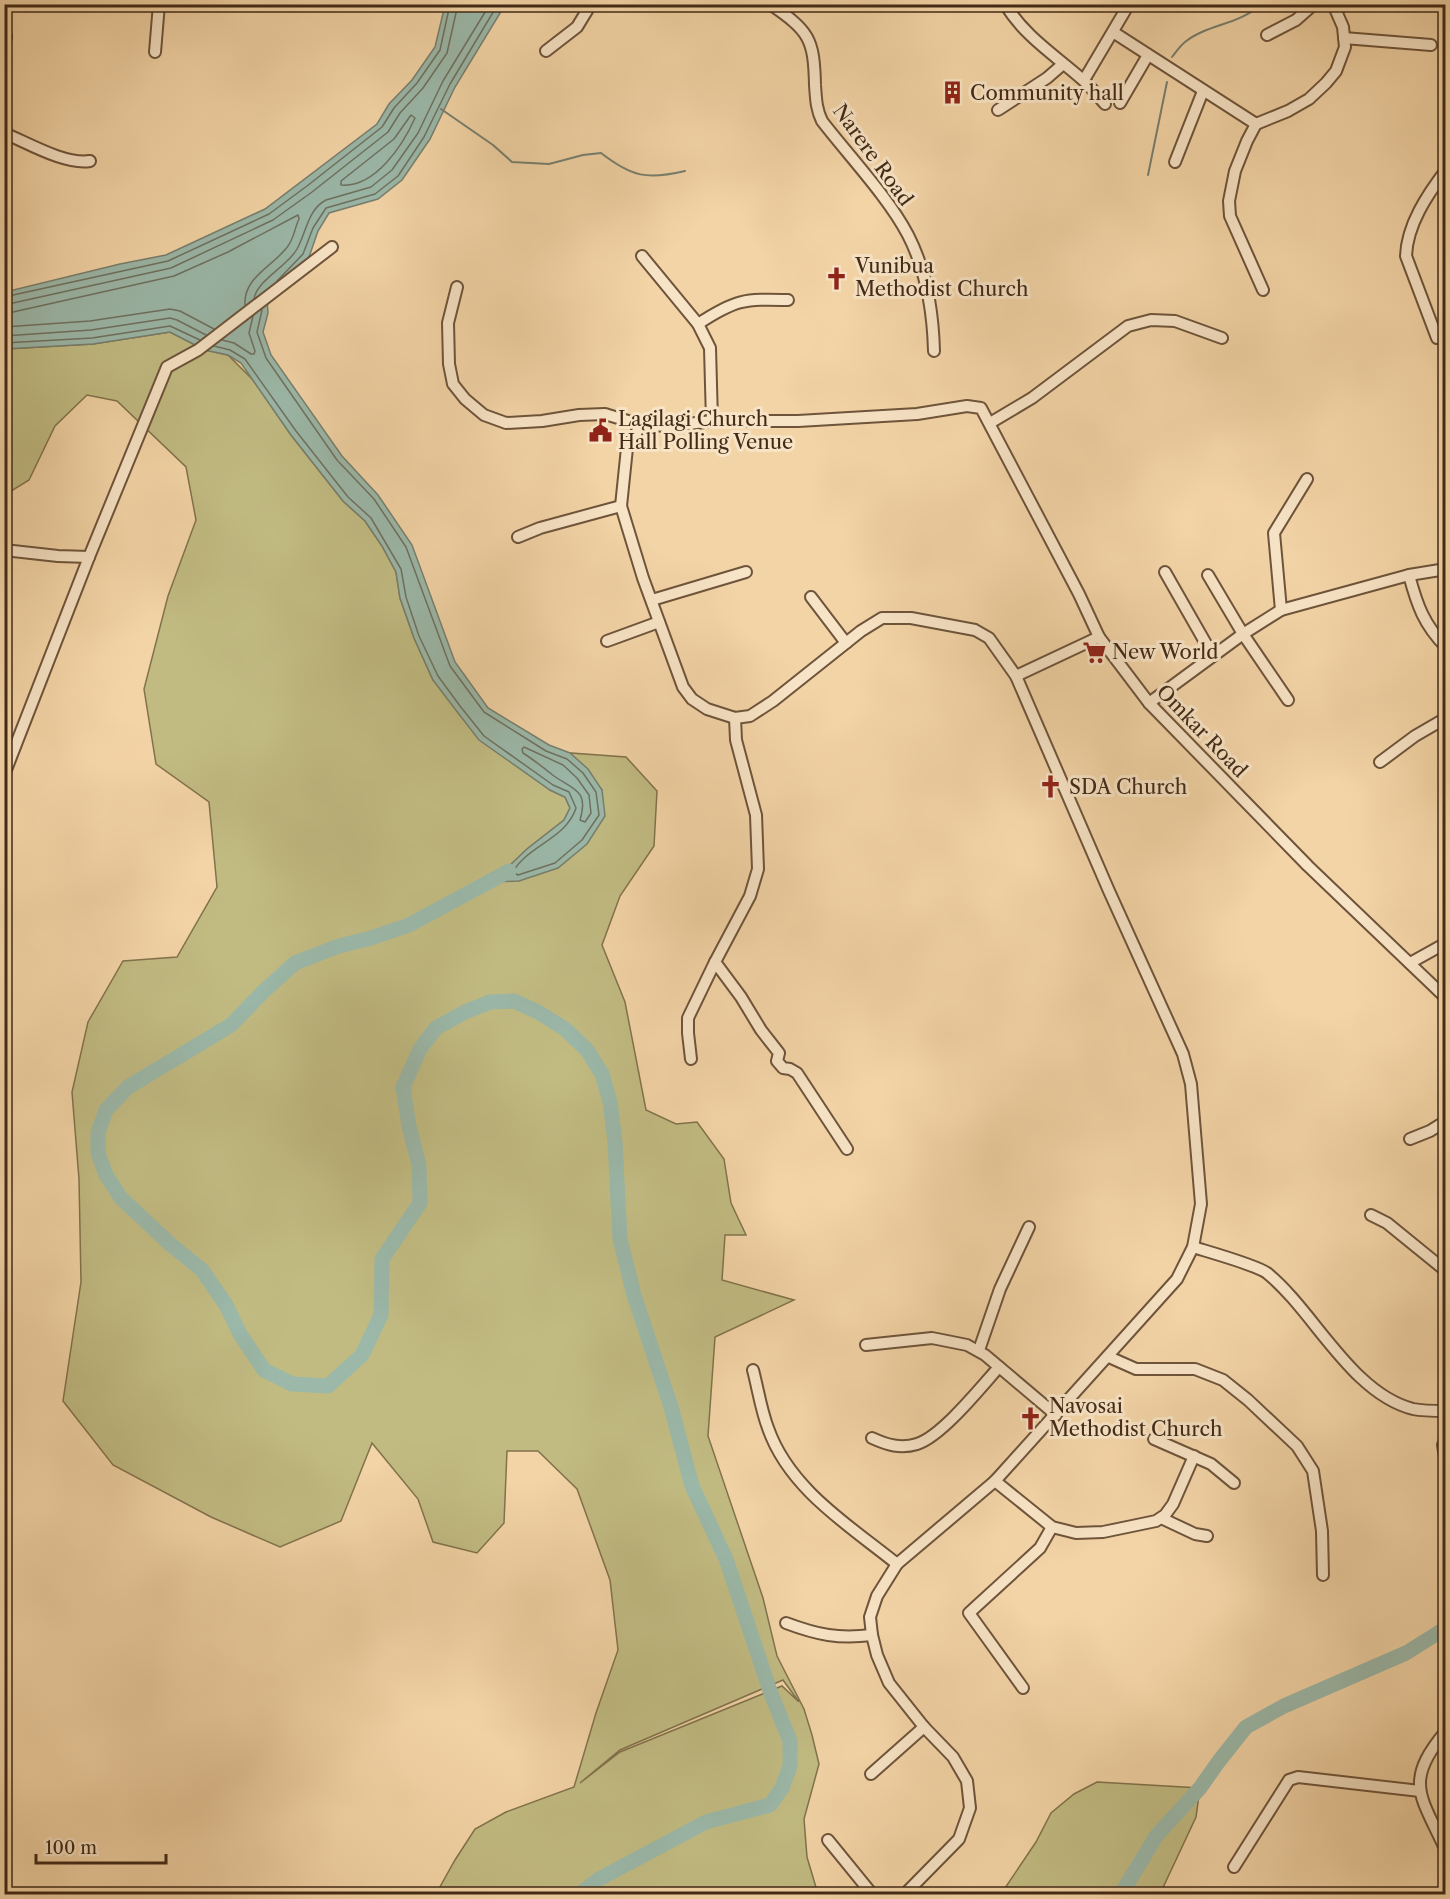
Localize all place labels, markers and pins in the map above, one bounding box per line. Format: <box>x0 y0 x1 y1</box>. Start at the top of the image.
building icon: Community hall <box>939 80 965 106</box>
place label: Community hall <box>970 81 1124 105</box>
place label: Vunibua Methodist Church <box>854 254 1029 301</box>
church icon: Vunibua Methodist Church <box>824 265 850 291</box>
place label: Lagilagi Church Hall Polling Venue <box>618 407 793 454</box>
public building icon: Lagilagi Church Hall Polling Venue <box>587 418 613 444</box>
supermarket icon: New World <box>1081 639 1107 665</box>
place label: New World <box>1112 640 1218 664</box>
church icon: SDA Church <box>1038 774 1064 800</box>
place label: SDA Church <box>1069 775 1188 799</box>
place label: Navosai Methodist Church <box>1049 1394 1223 1441</box>
church icon: Navosai Methodist Church <box>1018 1405 1044 1431</box>

